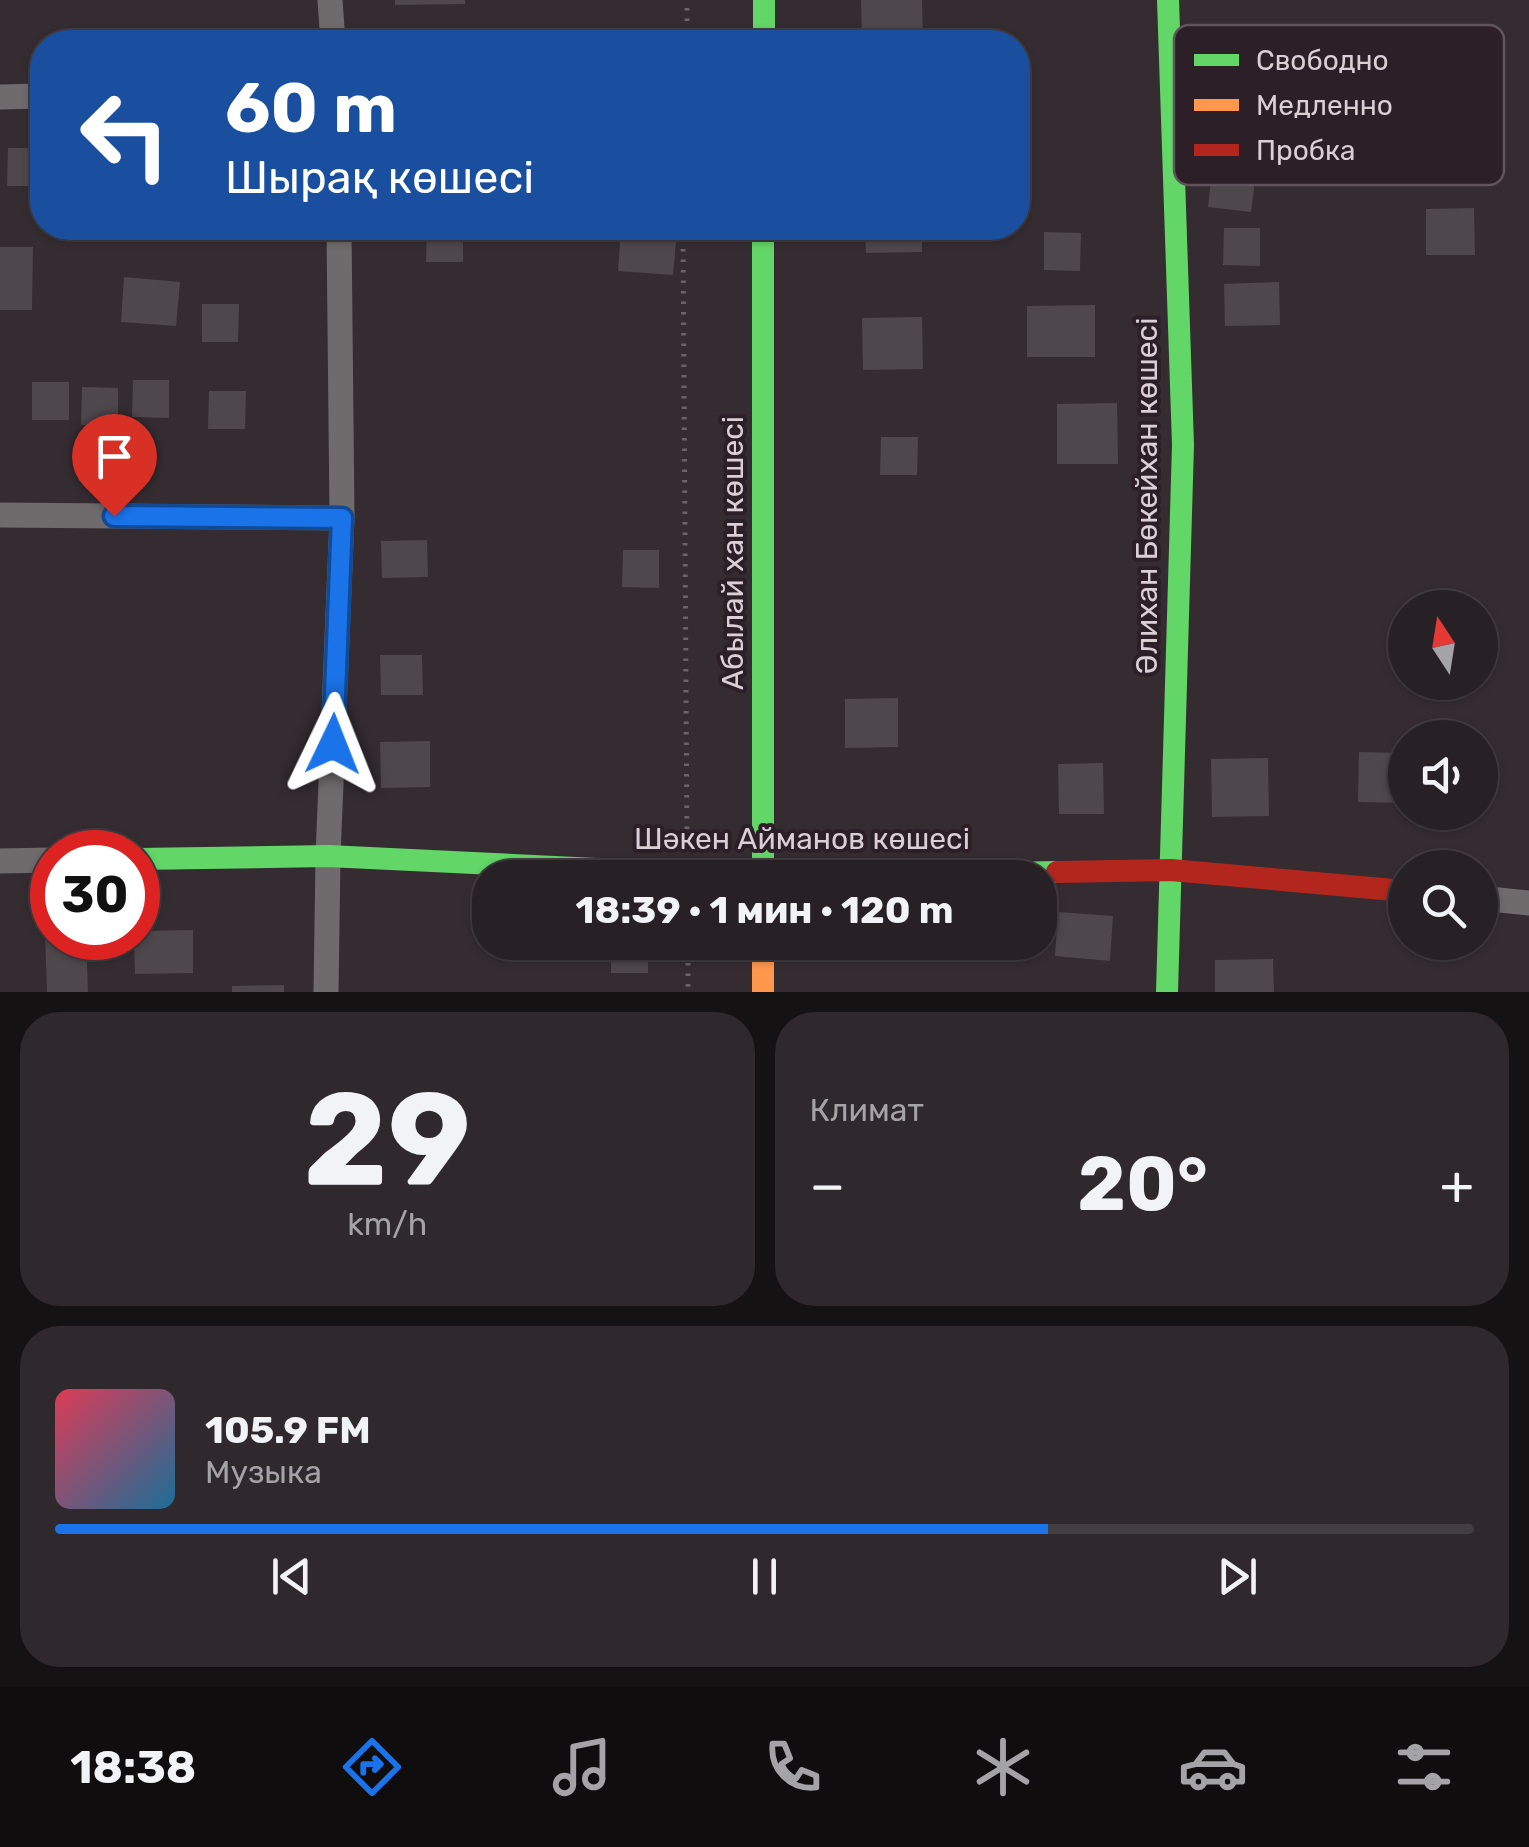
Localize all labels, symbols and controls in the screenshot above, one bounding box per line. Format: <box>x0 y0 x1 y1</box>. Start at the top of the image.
legend <box>1174 25 1504 185</box>
text: Свободно <box>1256 44 1389 77</box>
text: 60 m <box>225 67 397 150</box>
icon: left <box>60 70 190 200</box>
text: Медленно <box>1256 89 1393 122</box>
text: Пробка <box>1256 134 1356 167</box>
text: Шырақ көшесі <box>225 151 534 204</box>
street label: Әлихан Бөкейхан көшесі <box>1129 318 1165 674</box>
pin <box>72 414 157 517</box>
street label: Абылай хан көшесі <box>715 416 751 690</box>
icon: arrive <box>87 429 142 484</box>
north arrow <box>1388 590 1498 700</box>
map controls <box>1388 590 1498 960</box>
position arrow <box>281 692 385 796</box>
button: sound <box>1388 720 1498 830</box>
street label: Шәкен Айманов көшесі <box>634 821 970 857</box>
speed limit sign: 30 <box>30 830 160 960</box>
button: search <box>1388 850 1498 960</box>
text: 18:39 · 1 мин · 120 m <box>576 887 953 933</box>
text: 29 <box>303 1062 471 1217</box>
text: Климат <box>810 1091 924 1129</box>
text: 20° <box>1077 1140 1208 1229</box>
text: − <box>810 1153 845 1218</box>
text: + <box>1440 1153 1474 1218</box>
text: km/h <box>347 1205 427 1243</box>
text: 105.9 FM <box>205 1407 371 1453</box>
text: Музыка <box>205 1453 322 1491</box>
icon: previous <box>264 1549 319 1604</box>
icon: pause <box>737 1549 792 1604</box>
icon: next <box>1210 1549 1265 1604</box>
icon: directions <box>337 1732 407 1802</box>
icon: music <box>547 1732 617 1802</box>
icon: phone <box>758 1732 828 1802</box>
icon: climate <box>968 1732 1038 1802</box>
icon: car <box>1178 1732 1248 1802</box>
icon: filters <box>1389 1732 1459 1802</box>
text: 18:38 <box>70 1741 196 1794</box>

